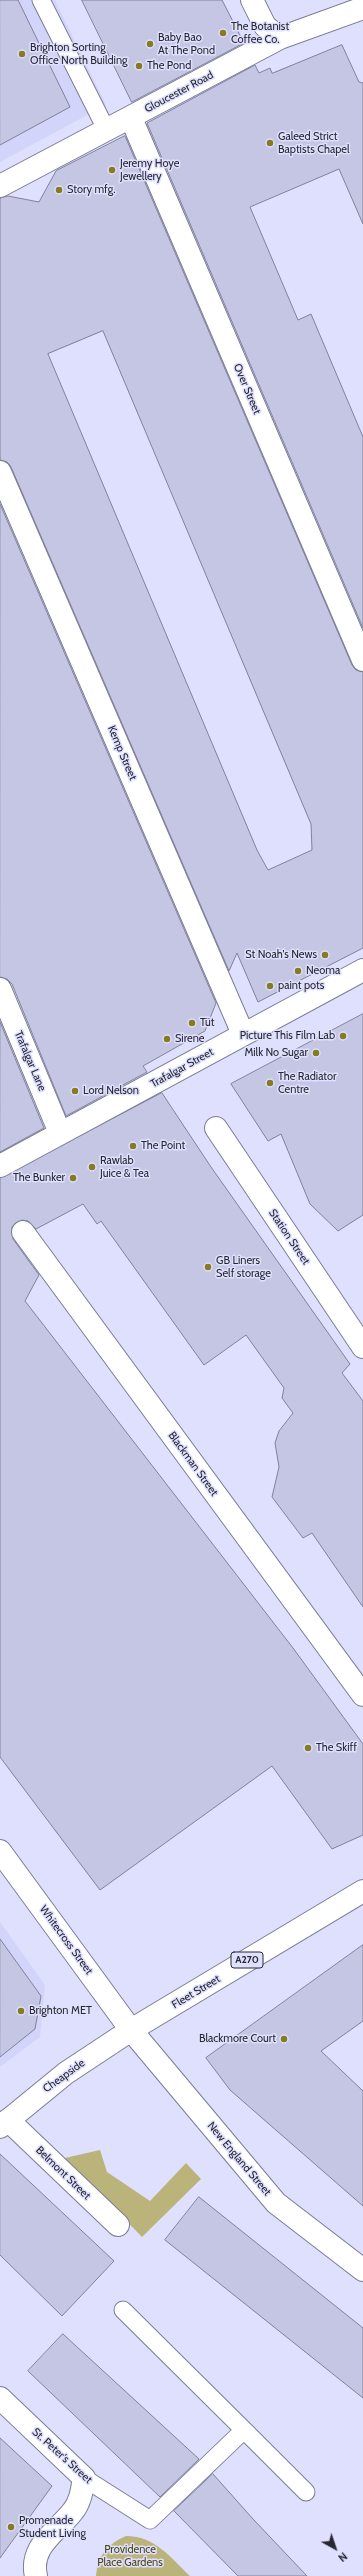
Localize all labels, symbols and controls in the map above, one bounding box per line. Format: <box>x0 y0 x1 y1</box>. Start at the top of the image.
place label: The Botanist Coffee Co. <box>231 20 289 46</box>
marker: The Botanist Coffee Co. <box>218 28 228 38</box>
place label: Baby Bao At The Pond <box>158 31 215 57</box>
marker: Baby Bao At The Pond <box>145 39 155 49</box>
place label: Brighton Sorting Office North Building <box>30 41 128 67</box>
marker: Brighton Sorting Office North Building <box>17 49 27 59</box>
place label: The Pond <box>147 59 191 73</box>
marker: The Pond <box>134 61 144 71</box>
street label: Gloucester Road <box>142 68 216 116</box>
place label: Galeed Strict Baptists Chapel <box>278 130 350 156</box>
marker: Galeed Strict Baptists Chapel <box>265 138 275 148</box>
place label: Jeremy Hoye Jewellery <box>120 157 179 183</box>
marker: Jeremy Hoye Jewellery <box>107 165 117 175</box>
place label: Story mfg. <box>67 183 115 197</box>
marker: Story mfg. <box>54 185 64 195</box>
street label: Over Street <box>230 362 264 416</box>
street label: Kemp Street <box>105 724 139 782</box>
place label: St Noah's News <box>245 948 317 962</box>
marker: St Noah's News <box>320 950 330 960</box>
place label: Neoma <box>306 964 340 978</box>
marker: Neoma <box>293 966 303 976</box>
place label: paint pots <box>278 979 324 993</box>
marker: paint pots <box>265 981 275 991</box>
place label: Tüt <box>200 1016 214 1030</box>
marker: Tüt <box>187 1018 197 1028</box>
street label: Trafalgar Lane <box>11 1029 49 1093</box>
place label: Picture This Film Lab <box>240 1029 335 1043</box>
marker: Picture This Film Lab <box>338 1031 348 1041</box>
place label: Sirene <box>175 1032 204 1046</box>
marker: Sirene <box>162 1034 172 1044</box>
street label: Trafalgar Street <box>148 1045 216 1091</box>
place label: Milk No Sugar <box>244 1046 308 1060</box>
marker: Milk No Sugar <box>311 1048 321 1058</box>
place label: The Radiator Centre <box>278 1070 337 1096</box>
marker: The Radiator Centre <box>265 1078 275 1088</box>
place label: Lord Nelson <box>83 1084 139 1098</box>
marker: Lord Nelson <box>70 1086 80 1096</box>
place label: The Point <box>141 1139 185 1153</box>
marker: The Point <box>128 1141 138 1151</box>
place label: Rawlab Juice & Tea <box>100 1154 149 1180</box>
marker: Rawlab Juice & Tea <box>87 1162 97 1172</box>
place label: The Bunker <box>13 1171 65 1185</box>
marker: The Bunker <box>68 1173 78 1183</box>
street label: Station Street <box>266 1207 312 1267</box>
place label: GB Liners Self storage <box>216 1254 271 1280</box>
marker: GB Liners Self storage <box>203 1262 213 1272</box>
street label: Blackman Street <box>165 1429 221 1499</box>
place label: The Skiff <box>316 1741 357 1755</box>
marker: The Skiff <box>303 1743 313 1753</box>
street label: Whitecross Street <box>36 1903 96 1977</box>
road number: A270 <box>231 1952 263 1968</box>
street label: Fleet Street <box>169 1972 223 2012</box>
place label: Brighton MET <box>29 2004 92 2018</box>
marker: Brighton MET <box>16 2006 26 2016</box>
place label: Blackmore Court <box>199 2032 276 2046</box>
marker: Blackmore Court <box>279 2034 289 2044</box>
street label: Cheapside <box>41 2056 87 2096</box>
street label: New England Street <box>204 2119 274 2199</box>
street label: Belmont Street <box>33 2144 93 2202</box>
street label: St. Peter's Street <box>29 2426 95 2486</box>
place label: Promenade Student Living <box>19 2514 86 2540</box>
marker: Promenade Student Living <box>6 2522 16 2532</box>
north arrow <box>315 2528 355 2568</box>
park label: Providence Place Gardens <box>97 2543 163 2569</box>
text: N <box>335 2549 350 2565</box>

